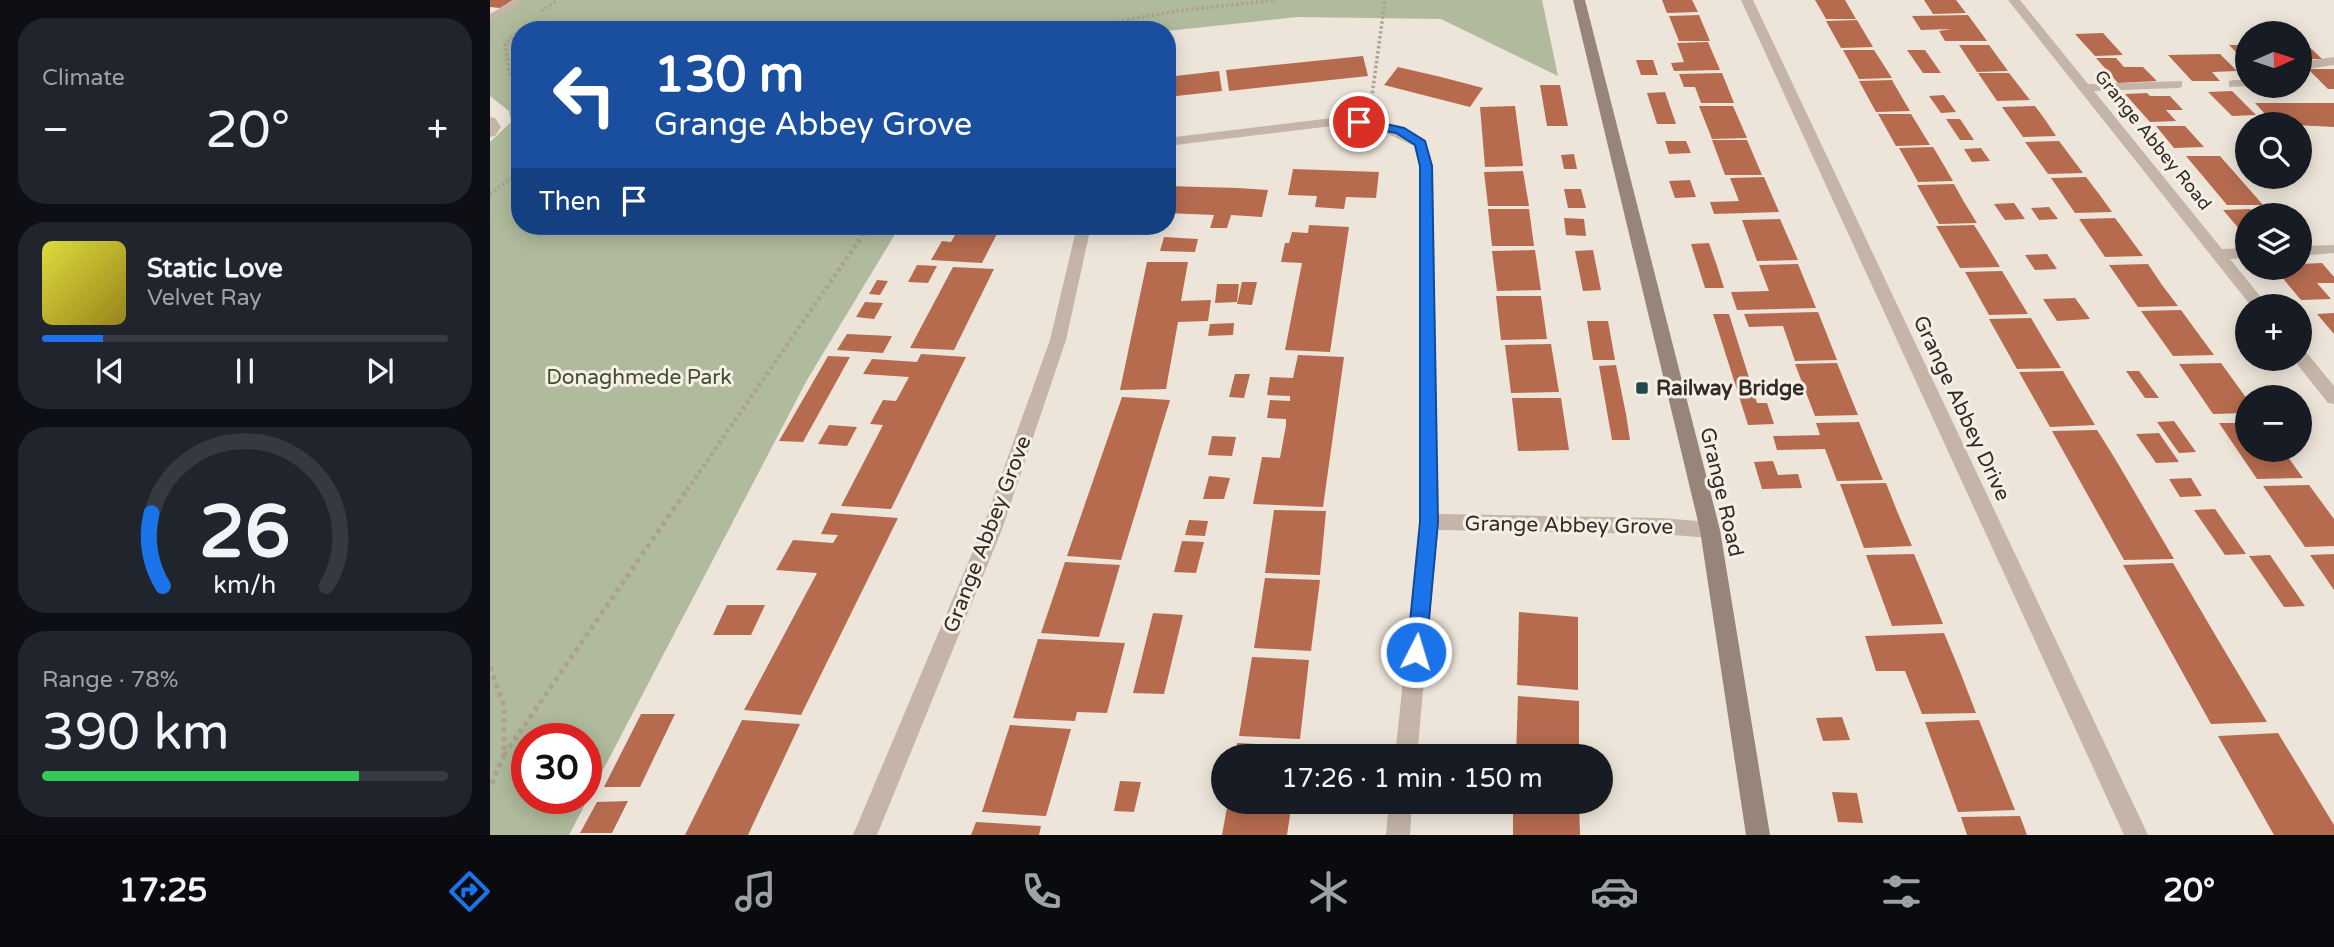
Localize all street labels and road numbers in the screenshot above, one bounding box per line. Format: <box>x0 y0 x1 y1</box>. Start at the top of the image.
street label: Grange Abbey Road <box>2090 66 2216 214</box>
street label: Grange Abbey Drive <box>1908 312 2015 505</box>
street label: Grange Road <box>1694 425 1749 559</box>
street label: Grange Abbey Grove <box>938 432 1037 636</box>
street label: Grange Abbey Grove <box>1464 511 1674 540</box>

